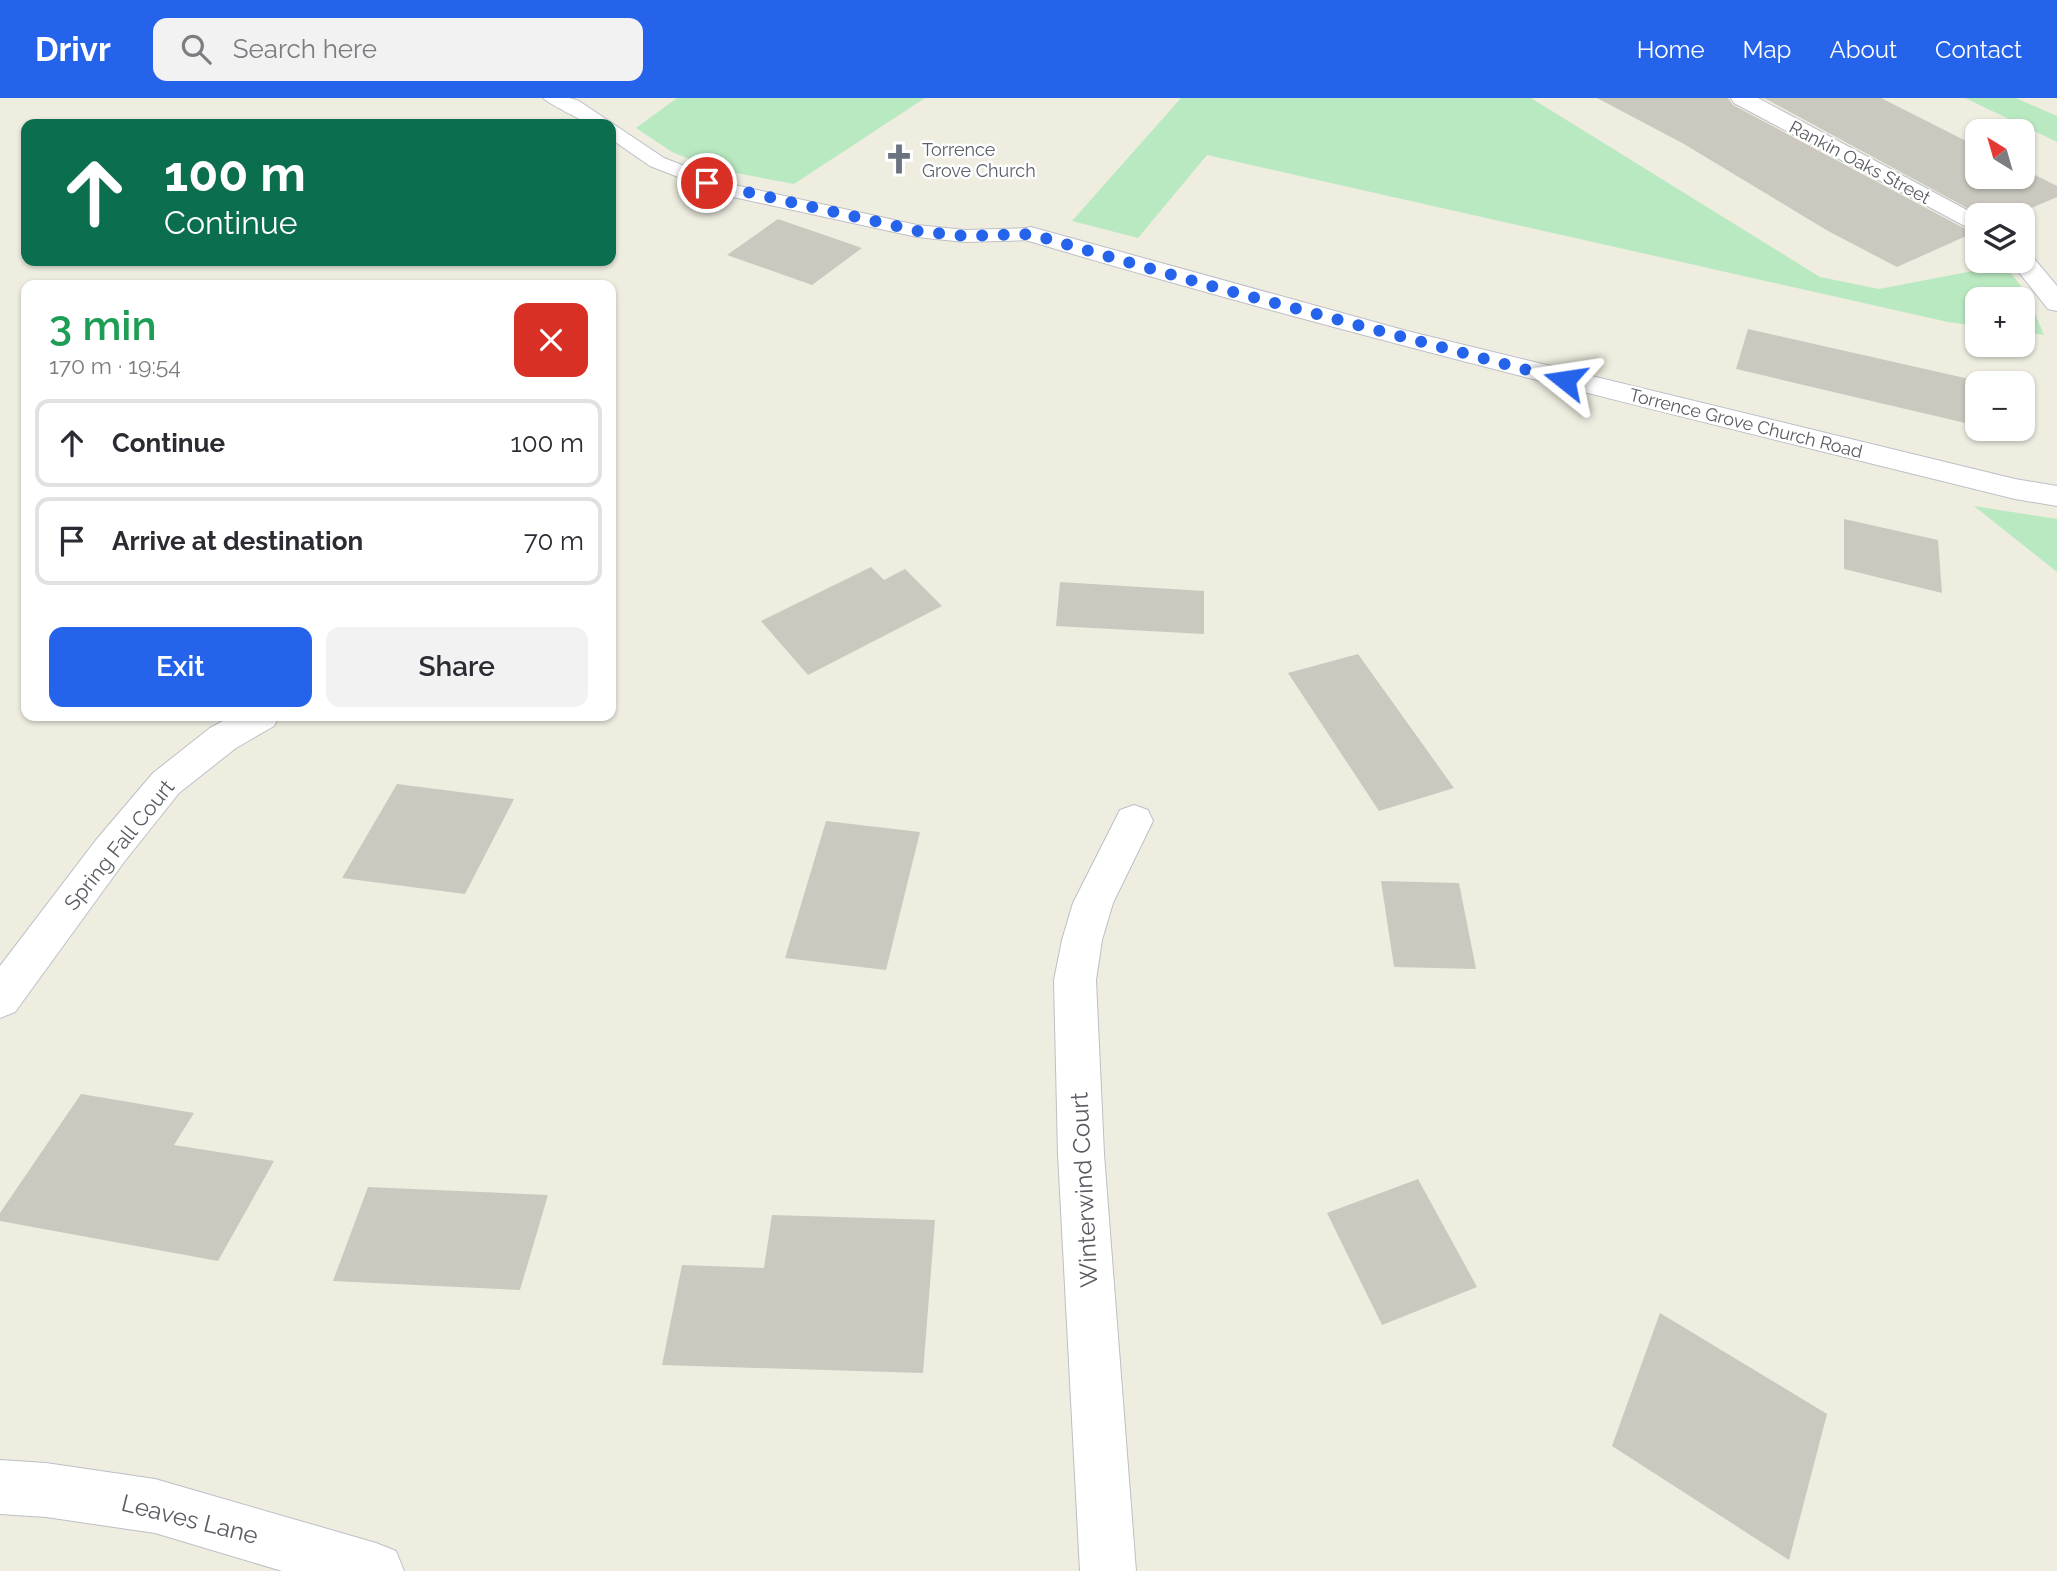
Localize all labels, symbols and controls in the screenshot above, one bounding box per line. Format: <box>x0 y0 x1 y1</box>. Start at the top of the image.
search box <box>153 18 643 81</box>
text: Drivr <box>35 30 111 69</box>
icon: search <box>177 30 215 68</box>
text: Search here <box>233 34 377 64</box>
text: Home <box>1637 35 1705 64</box>
text: Map <box>1743 35 1791 64</box>
text: About <box>1829 35 1897 64</box>
text: Contact <box>1935 35 2022 64</box>
street label: Rankin Oaks Street <box>1786 116 1934 208</box>
north arrow <box>1965 119 2035 189</box>
map controls <box>1965 119 2035 441</box>
place label: Torrence Grove Church <box>922 139 1036 181</box>
church icon: Torrence Grove Church <box>882 142 916 176</box>
text: 100 m <box>164 145 306 202</box>
icon: ahead <box>49 147 140 238</box>
pin <box>677 153 737 213</box>
icon: arrive <box>688 164 726 202</box>
button: layers <box>1965 203 2035 273</box>
text: Continue <box>164 204 298 241</box>
button: + <box>1965 287 2035 357</box>
text: 3 min <box>49 301 157 350</box>
button: close <box>514 303 588 377</box>
position arrow <box>1528 343 1602 417</box>
text: 170 m · 19:54 <box>49 352 181 379</box>
button: − <box>1965 371 2035 441</box>
street label: Torrence Grove Church Road <box>1627 384 1865 462</box>
icon: ahead <box>53 424 91 462</box>
text: Continue <box>112 428 225 458</box>
text: 100 m <box>511 428 584 458</box>
icon: arrive <box>53 522 91 560</box>
text: Arrive at destination <box>112 526 363 556</box>
text: 70 m <box>524 526 584 556</box>
button: Exit <box>49 627 312 707</box>
button: Share <box>326 627 588 707</box>
street label: Spring Fall Court <box>59 775 179 915</box>
street label: Winterwind Court <box>1064 1091 1104 1289</box>
street label: Leaves Lane <box>119 1488 261 1550</box>

